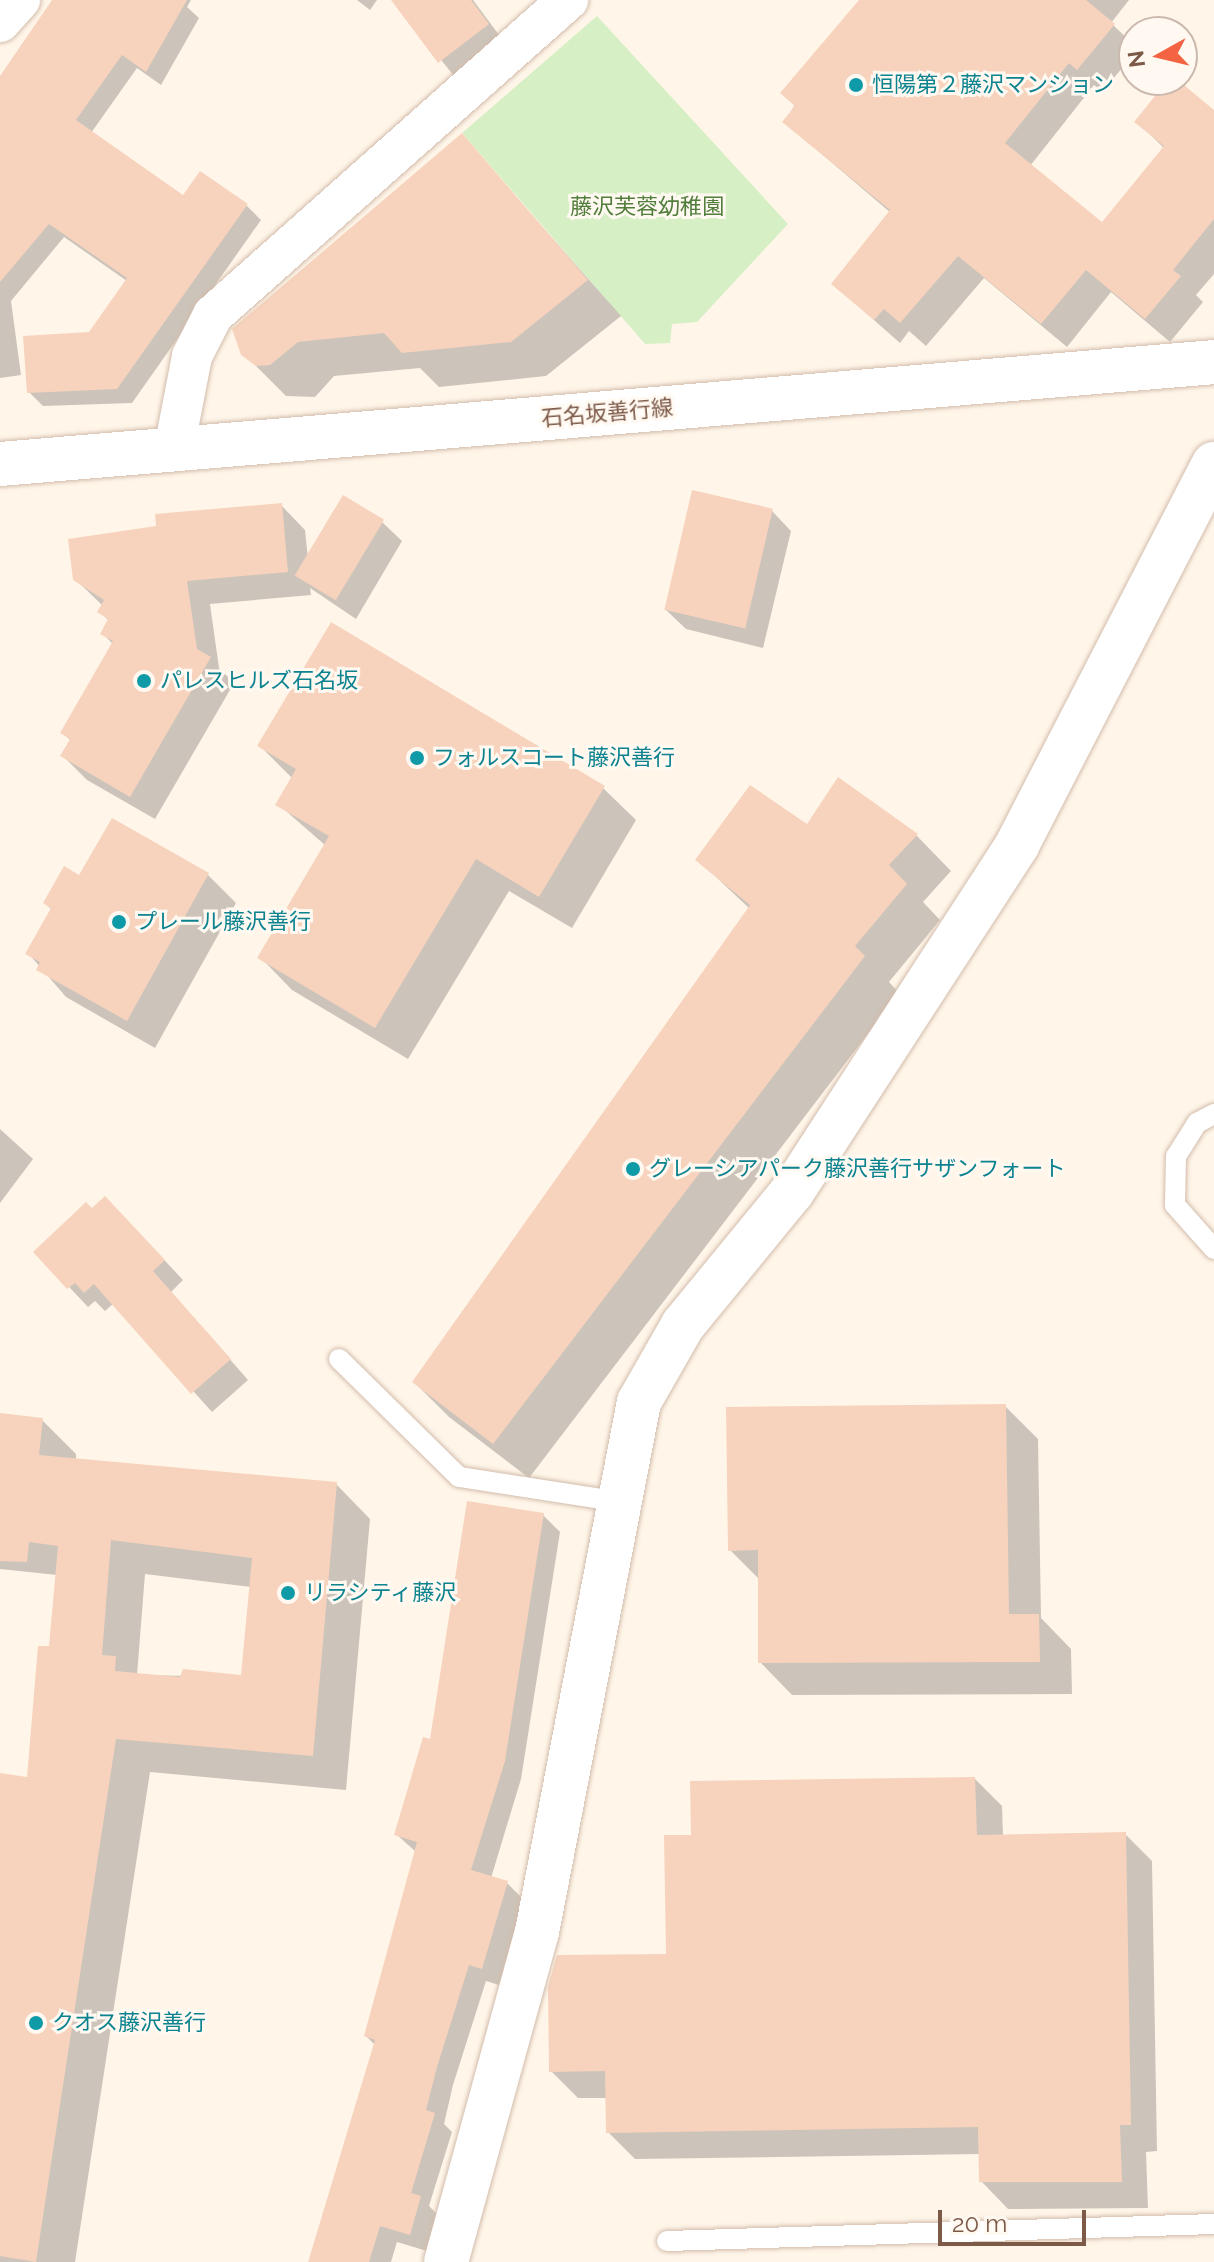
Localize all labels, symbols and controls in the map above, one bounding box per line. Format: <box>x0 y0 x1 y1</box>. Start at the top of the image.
north arrow <box>1118 16 1198 96</box>
text: N <box>1122 49 1150 69</box>
place label: 恒陽第２藤沢マンション <box>872 72 1114 98</box>
marker: 恒陽第２藤沢マンション <box>847 76 865 94</box>
park label: 藤沢芙蓉幼稚園 <box>570 194 724 220</box>
street label: 石名坂善行線 <box>540 394 674 432</box>
place label: パレスヒルズ石名坂 <box>160 668 358 694</box>
marker: パレスヒルズ石名坂 <box>135 672 153 690</box>
place label: フォルスコート藤沢善行 <box>433 745 675 771</box>
marker: フォルスコート藤沢善行 <box>408 749 426 767</box>
place label: プレール藤沢善行 <box>135 909 311 935</box>
marker: プレール藤沢善行 <box>110 913 128 931</box>
place label: グレーシアパーク藤沢善行サザンフォート <box>649 1156 1067 1182</box>
marker: グレーシアパーク藤沢善行サザンフォート <box>624 1160 642 1178</box>
place label: リラシティ藤沢 <box>304 1580 458 1606</box>
marker: リラシティ藤沢 <box>279 1584 297 1602</box>
place label: クオス藤沢善行 <box>52 2010 206 2036</box>
marker: クオス藤沢善行 <box>27 2014 45 2032</box>
scale bar <box>942 2194 1090 2244</box>
text: 20 m <box>952 2209 1007 2238</box>

